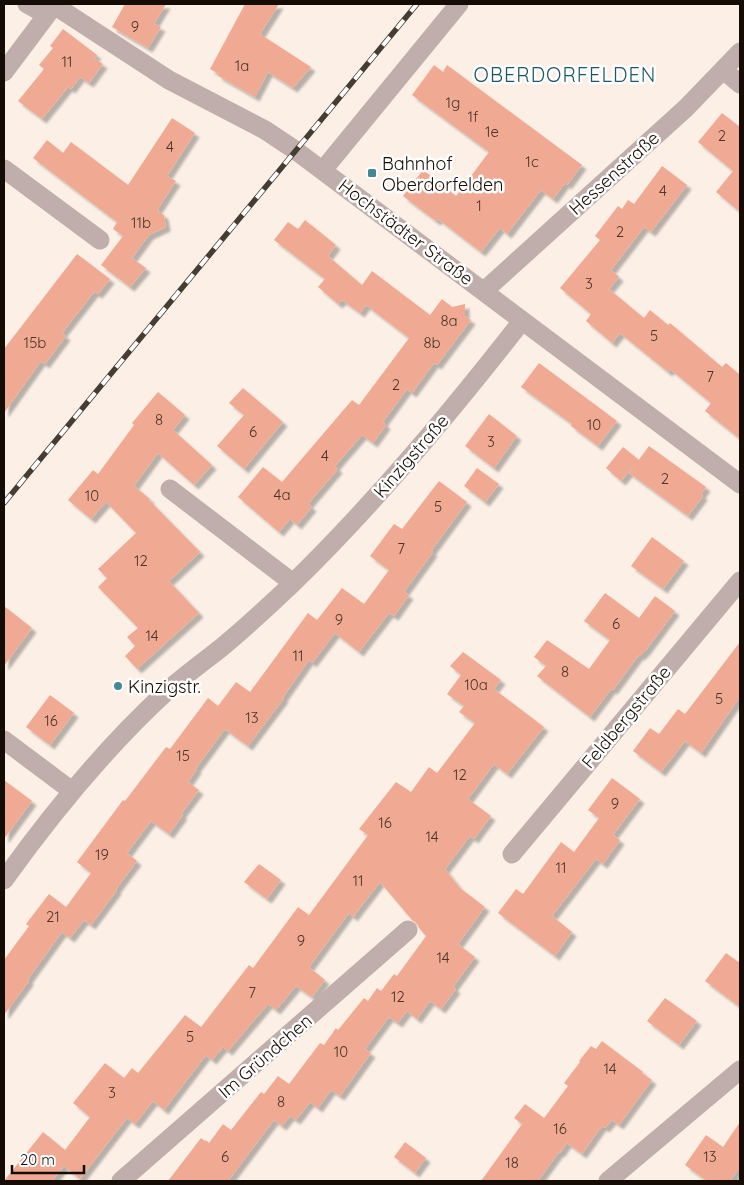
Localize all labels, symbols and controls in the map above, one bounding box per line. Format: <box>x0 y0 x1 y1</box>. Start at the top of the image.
house number: 9 <box>131 17 139 36</box>
house number: 11 <box>61 52 73 71</box>
house number: 1a <box>235 56 249 75</box>
district label: OBERDORFELDEN <box>474 62 656 87</box>
house number: 1g <box>446 93 460 112</box>
house number: 1f <box>468 107 479 126</box>
house number: 1e <box>485 122 499 141</box>
street label: Hessenstraße <box>564 126 664 220</box>
house number: 2 <box>718 126 726 145</box>
house number: 4 <box>166 137 174 156</box>
place label: Bahnhof Oberdorfelden <box>382 152 504 196</box>
house number: 1c <box>525 152 539 171</box>
marker: Bahnhof Oberdorfelden <box>366 167 378 179</box>
street label: Hochstädter Straße <box>334 174 478 290</box>
house number: 4 <box>659 181 667 200</box>
house number: 1 <box>476 196 482 215</box>
house number: 11b <box>131 213 151 232</box>
house number: 2 <box>616 222 624 241</box>
house number: 3 <box>585 274 593 293</box>
house number: 8a <box>440 311 458 330</box>
house number: 5 <box>650 326 658 345</box>
house number: 15b <box>24 333 46 352</box>
house number: 8b <box>423 333 441 352</box>
house number: 7 <box>706 367 714 386</box>
house number: 2 <box>392 375 400 394</box>
house number: 8 <box>155 410 163 429</box>
street label: Kinzigstraße <box>368 410 454 502</box>
house number: 10 <box>587 415 601 434</box>
house number: 6 <box>249 422 257 441</box>
house number: 3 <box>487 432 495 451</box>
house number: 4 <box>321 446 329 465</box>
house number: 2 <box>661 469 669 488</box>
house number: 4a <box>274 485 291 504</box>
house number: 10 <box>85 486 99 505</box>
house number: 5 <box>434 497 442 516</box>
house number: 7 <box>397 539 405 558</box>
house number: 12 <box>134 551 148 570</box>
house number: 9 <box>335 610 343 629</box>
house number: 6 <box>612 614 620 633</box>
house number: 14 <box>145 626 159 645</box>
house number: 11 <box>292 646 304 665</box>
street label: Feldbergstraße <box>576 661 676 773</box>
house number: 8 <box>561 662 569 681</box>
place label: Kinzigstr. <box>128 675 201 698</box>
house number: 10a <box>464 675 488 694</box>
marker: Kinzigstr. <box>112 680 124 692</box>
house number: 5 <box>715 689 723 708</box>
house number: 13 <box>245 708 259 727</box>
house number: 16 <box>44 711 58 730</box>
house number: 15 <box>176 746 190 765</box>
house number: 12 <box>453 765 467 784</box>
house number: 9 <box>611 794 619 813</box>
house number: 16 <box>378 813 392 832</box>
house number: 14 <box>425 827 439 846</box>
house number: 19 <box>95 845 109 864</box>
house number: 11 <box>555 858 567 877</box>
house number: 11 <box>352 871 364 890</box>
house number: 21 <box>46 907 60 926</box>
house number: 9 <box>297 931 305 950</box>
house number: 14 <box>436 948 450 967</box>
house number: 7 <box>248 983 256 1002</box>
house number: 12 <box>391 987 405 1006</box>
street label: Im Gründchen <box>213 1009 317 1103</box>
house number: 5 <box>186 1027 194 1046</box>
house number: 10 <box>334 1042 348 1061</box>
house number: 14 <box>603 1059 617 1078</box>
house number: 3 <box>108 1083 116 1102</box>
house number: 8 <box>277 1092 285 1111</box>
house number: 16 <box>553 1119 567 1138</box>
scale bar <box>12 1142 85 1174</box>
house number: 6 <box>221 1147 229 1166</box>
house number: 13 <box>703 1147 717 1166</box>
text: 20 m <box>20 1150 55 1169</box>
house number: 18 <box>505 1153 519 1172</box>

